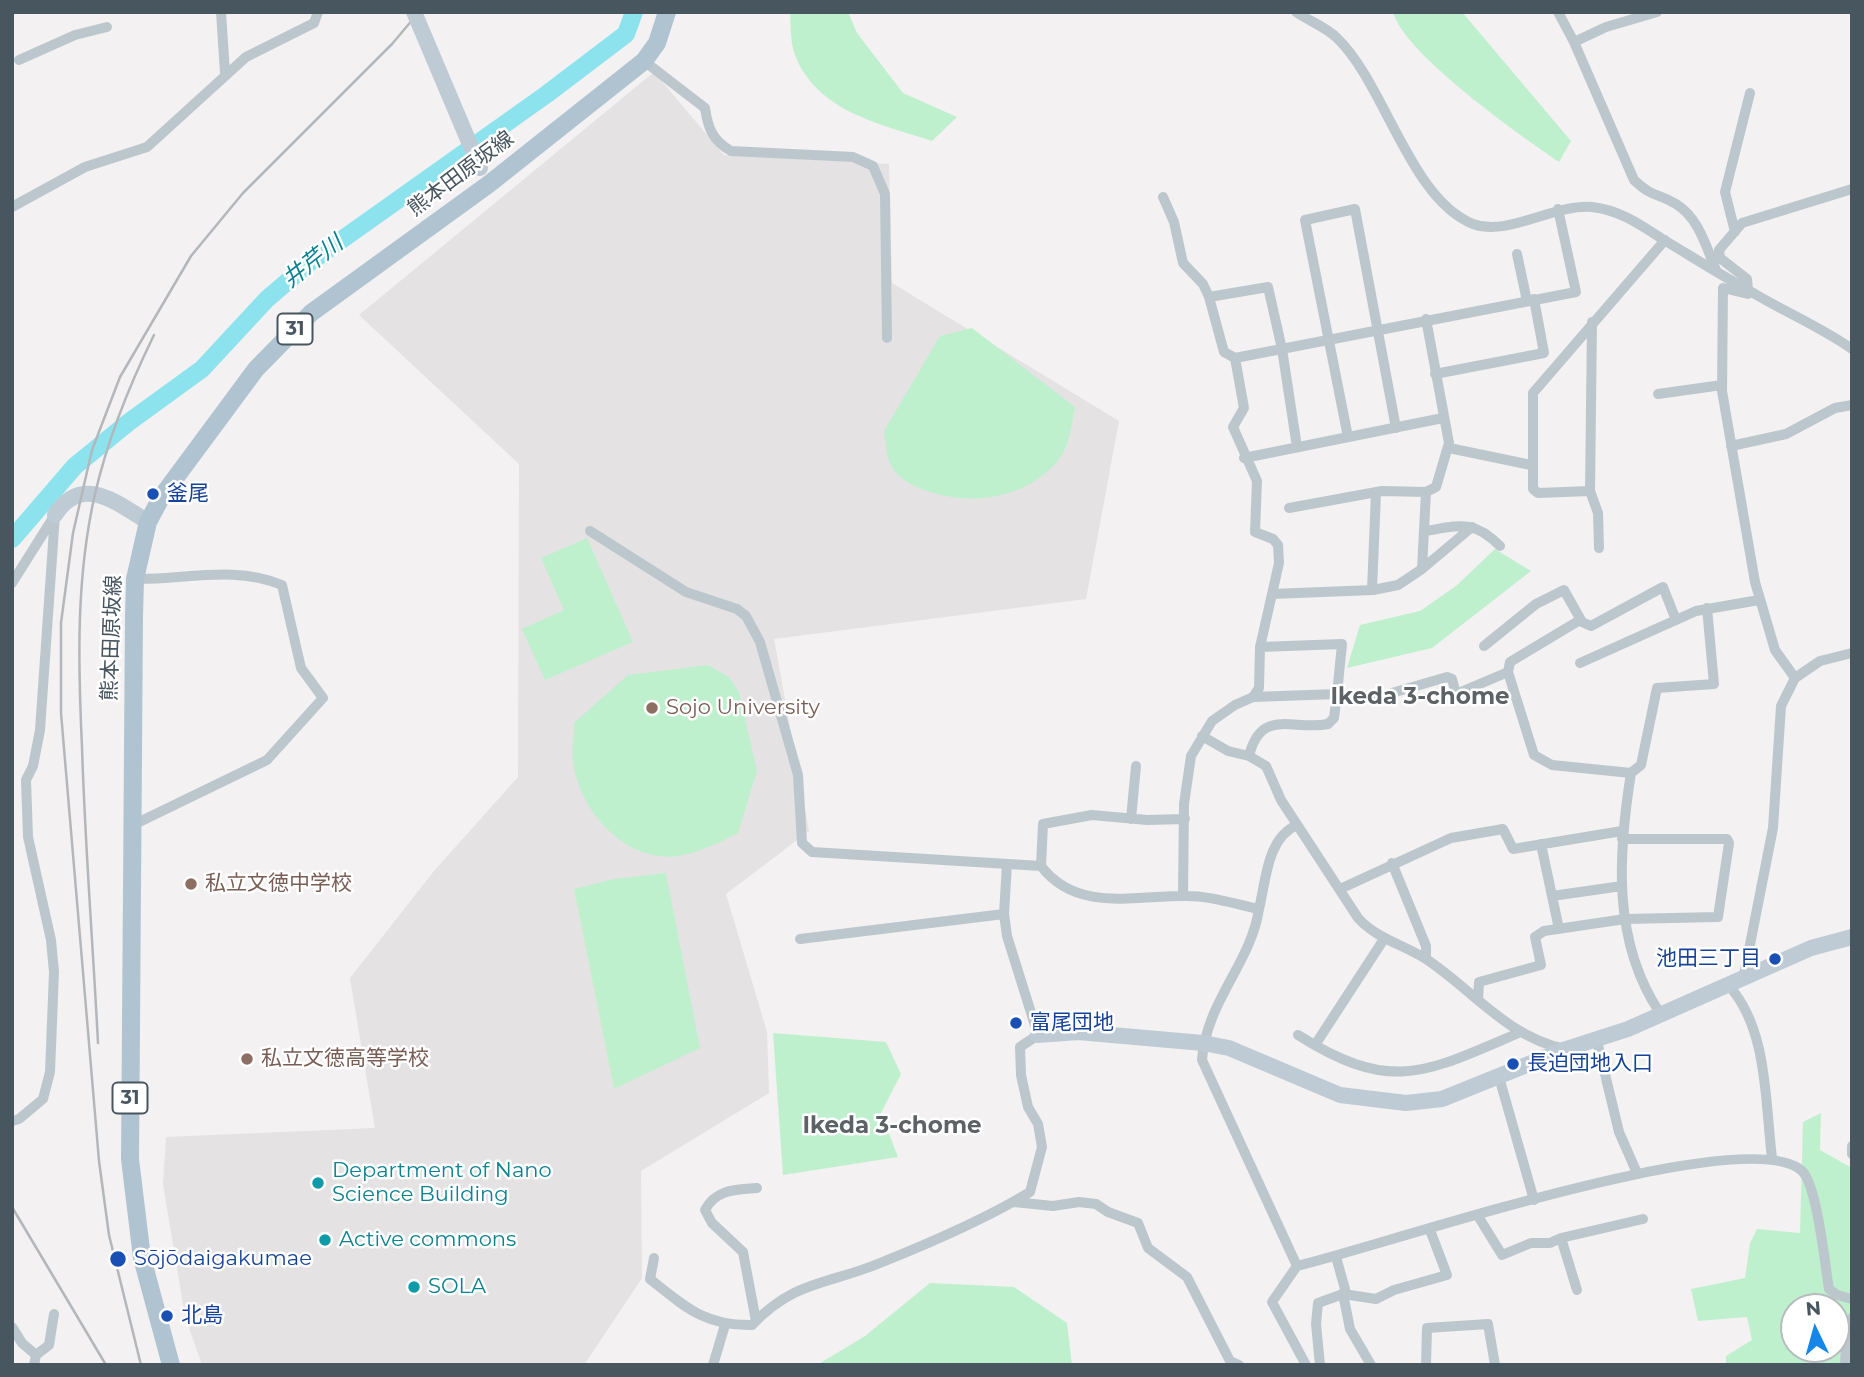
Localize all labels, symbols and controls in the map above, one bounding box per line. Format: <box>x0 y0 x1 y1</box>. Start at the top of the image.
street label: 熊本田原坂線 <box>403 126 519 222</box>
water label: 井芹川 <box>277 230 349 294</box>
road number: 31 <box>278 314 312 344</box>
place label: 釜尾 <box>167 481 209 507</box>
marker: 釜尾 <box>145 486 161 502</box>
street label: 熊本田原坂線 <box>97 575 127 701</box>
district label: Ikeda 3-chome <box>1330 683 1510 711</box>
place label: Sojo University <box>666 695 820 721</box>
marker: Sojo University <box>644 700 660 716</box>
place label: 私立文徳中学校 <box>205 871 352 897</box>
marker: 私立文徳中学校 <box>183 876 199 892</box>
place label: 池田三丁目 <box>1656 946 1761 972</box>
marker: 池田三丁目 <box>1767 951 1783 967</box>
place label: 富尾団地 <box>1030 1010 1114 1036</box>
marker: 富尾団地 <box>1008 1015 1024 1031</box>
place label: 私立文徳高等学校 <box>261 1046 429 1072</box>
marker: 私立文徳高等学校 <box>239 1051 255 1067</box>
place label: 長迫団地入口 <box>1527 1051 1653 1077</box>
marker: 長迫団地入口 <box>1505 1056 1521 1072</box>
road number: 31 <box>113 1082 148 1114</box>
district label: Ikeda 3-chome <box>802 1112 982 1140</box>
place label: Department of Nano Science Building <box>332 1158 552 1208</box>
marker: Department of Nano Science Building <box>310 1175 326 1191</box>
place label: Active commons <box>339 1227 516 1253</box>
marker: Active commons <box>317 1232 333 1248</box>
place label: Sōjōdaigakumae <box>134 1246 312 1272</box>
marker: Sōjōdaigakumae <box>108 1249 128 1269</box>
place label: SOLA <box>428 1274 486 1300</box>
marker: SOLA <box>406 1279 422 1295</box>
north arrow <box>1780 1293 1850 1363</box>
text: N <box>1805 1296 1822 1321</box>
place label: 北島 <box>181 1303 223 1329</box>
marker: 北島 <box>159 1308 175 1324</box>

